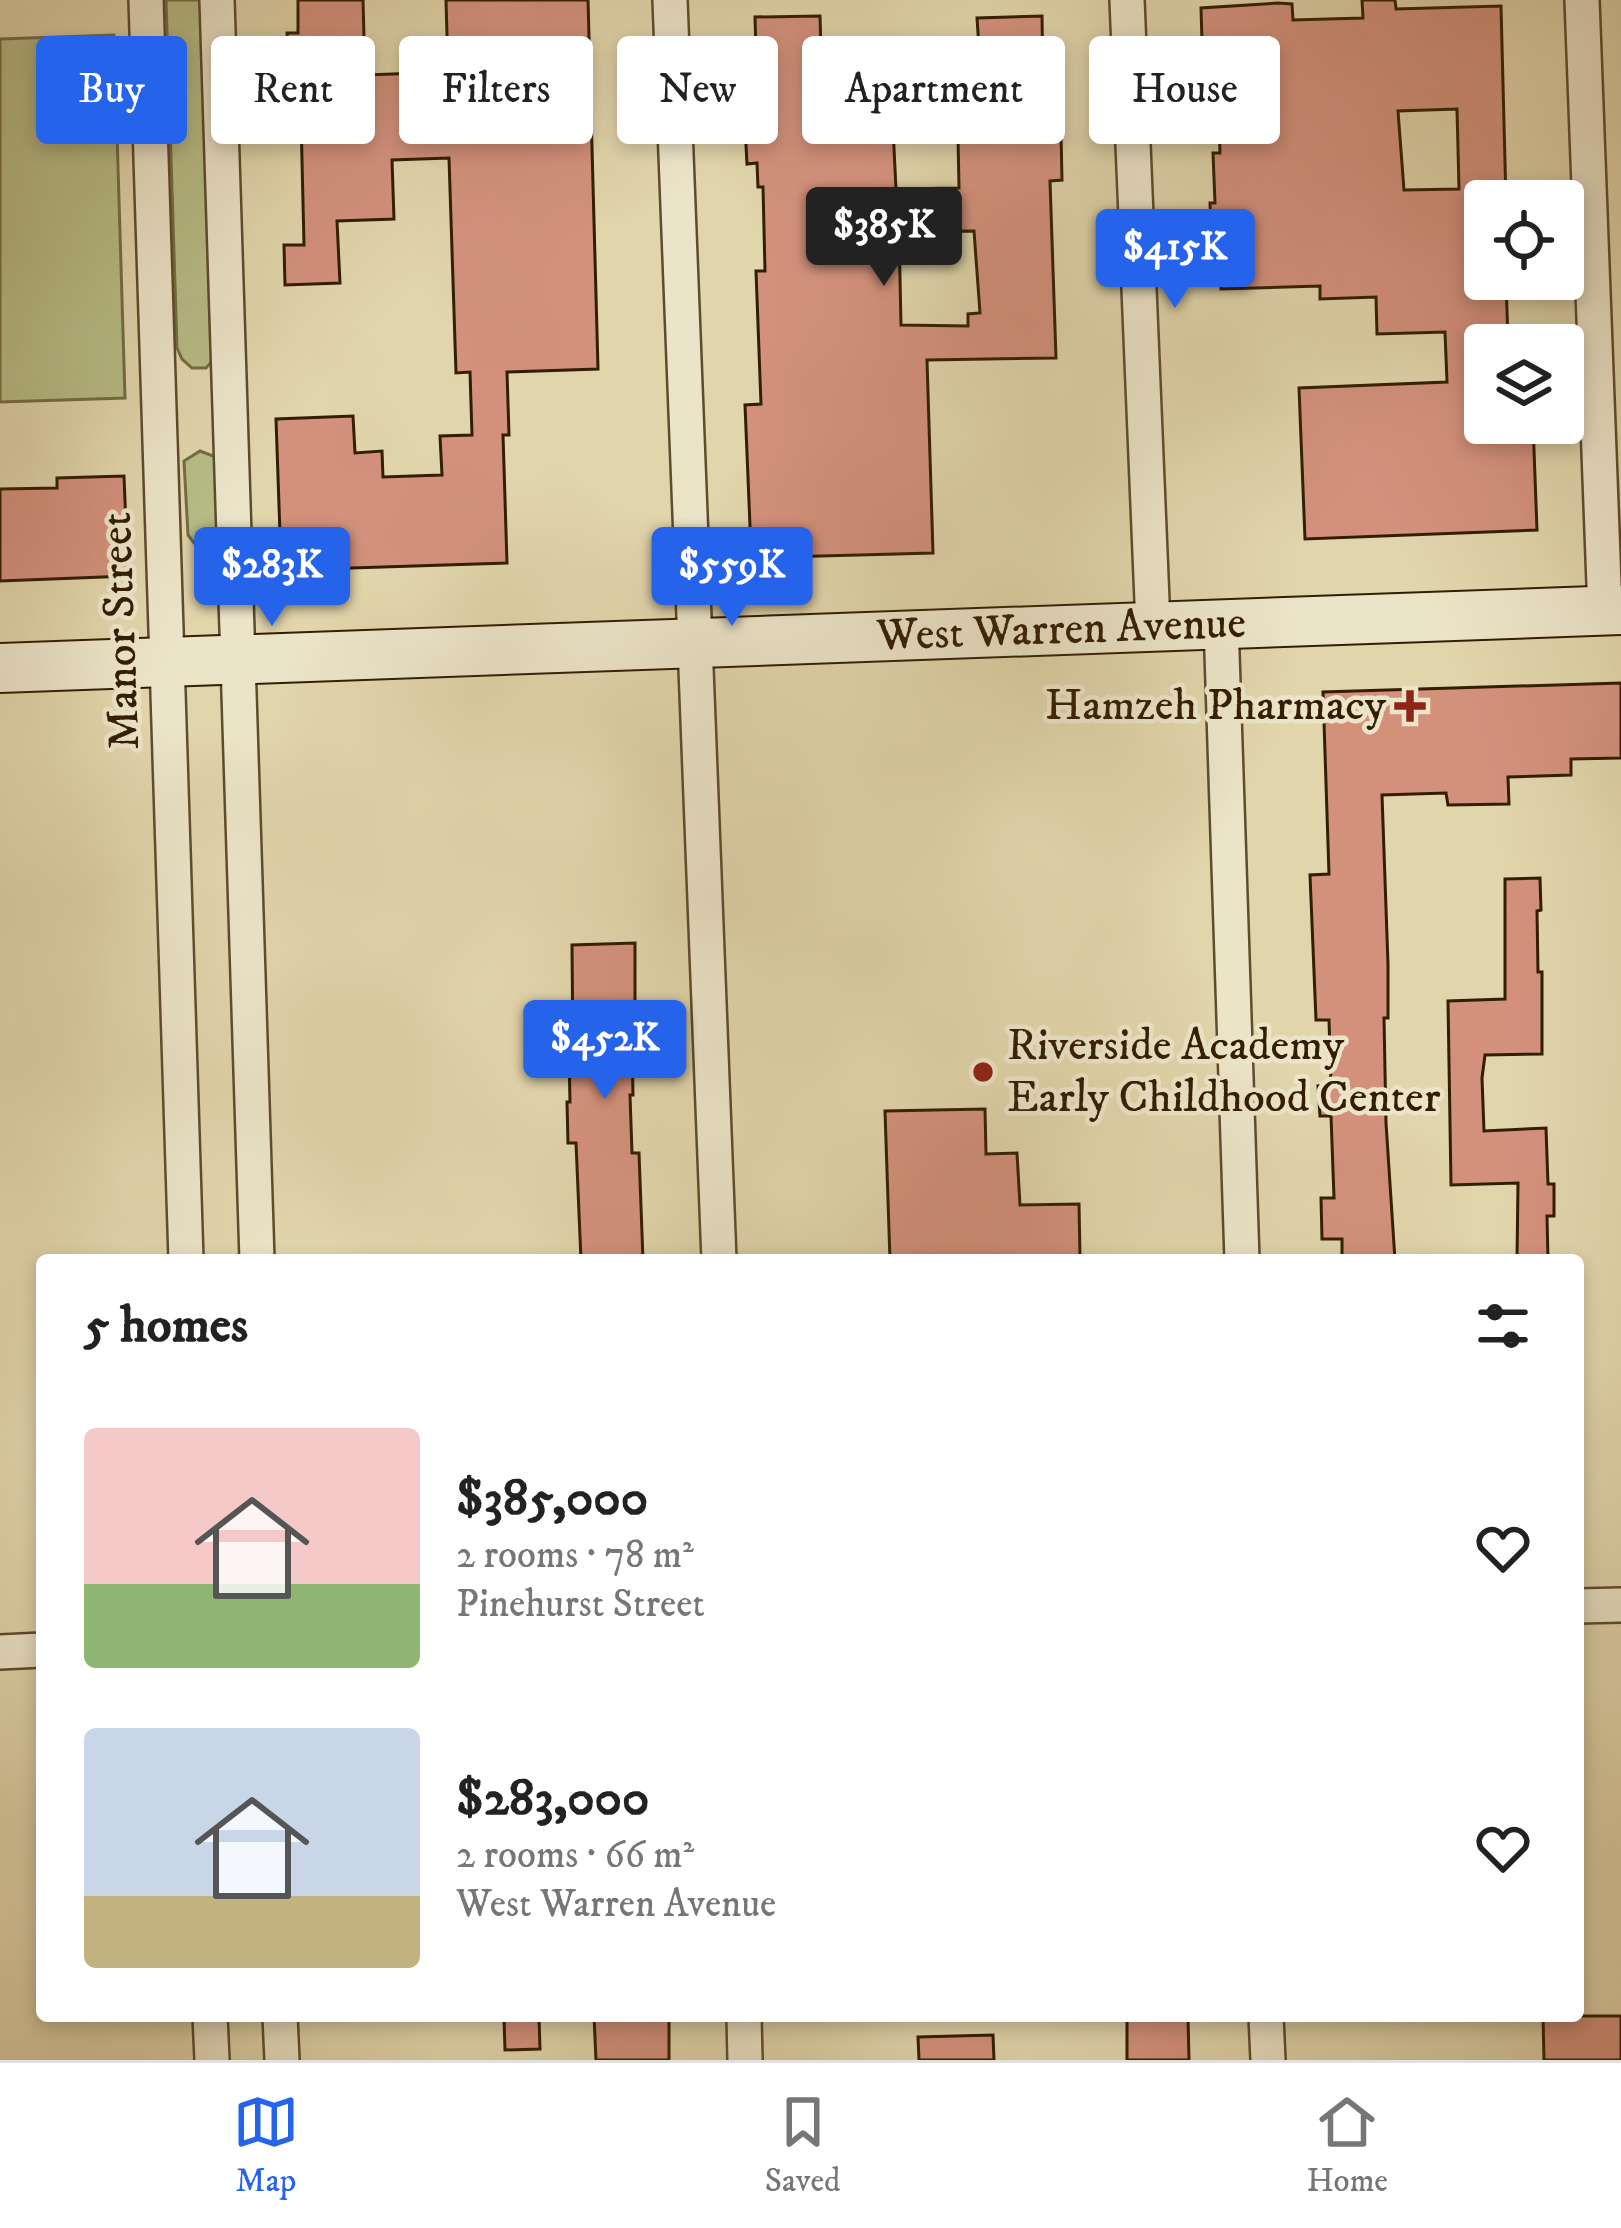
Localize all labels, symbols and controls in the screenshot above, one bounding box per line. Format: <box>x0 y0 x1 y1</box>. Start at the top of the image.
chip: Buy <box>36 36 187 144</box>
chip: Rent <box>211 36 375 144</box>
chip: Filters <box>399 36 593 144</box>
chip: New <box>617 36 778 144</box>
chip: Apartment <box>802 36 1065 144</box>
chip: House <box>1089 36 1280 144</box>
map controls <box>1464 180 1584 444</box>
button: locate <box>1464 180 1584 300</box>
pin: $385K <box>800 187 968 289</box>
text: $385K <box>833 201 935 250</box>
pin: $415K <box>1091 209 1259 311</box>
text: $415K <box>1123 223 1227 272</box>
button: layers <box>1464 324 1584 444</box>
street label: Manor Street <box>89 511 153 751</box>
pin: $283K <box>188 527 356 629</box>
pin: $559K <box>648 527 816 629</box>
text: $283K <box>221 541 323 590</box>
text: $559K <box>679 541 785 590</box>
street label: West Warren Avenue <box>875 595 1247 665</box>
place label: Hamzeh Pharmacy <box>1045 678 1387 734</box>
marker: Hamzeh Pharmacy <box>1397 693 1423 719</box>
pin: $452K <box>521 1000 689 1102</box>
text: $452K <box>550 1014 660 1063</box>
place label: Riverside Academy Early Childhood Center <box>1007 1018 1441 1126</box>
marker: Riverside Academy Early Childhood Center <box>970 1059 996 1085</box>
icon: filters <box>1470 1293 1536 1359</box>
text: 5 homes <box>84 1294 248 1358</box>
text: $385,000 <box>456 1467 648 1531</box>
icon: home <box>180 1476 324 1620</box>
icon: heart <box>1470 1515 1536 1581</box>
text: 2 rooms · 78 m² <box>456 1531 694 1580</box>
text: Pinehurst Street <box>456 1580 705 1629</box>
text: $283,000 <box>456 1767 650 1831</box>
icon: home <box>180 1776 324 1920</box>
icon: heart <box>1470 1815 1536 1881</box>
text: 2 rooms · 66 m² <box>456 1831 694 1880</box>
text: West Warren Avenue <box>456 1880 776 1929</box>
tab: Map <box>233 2089 299 2202</box>
tab: Saved <box>765 2089 841 2202</box>
tab: Home <box>1306 2089 1388 2202</box>

